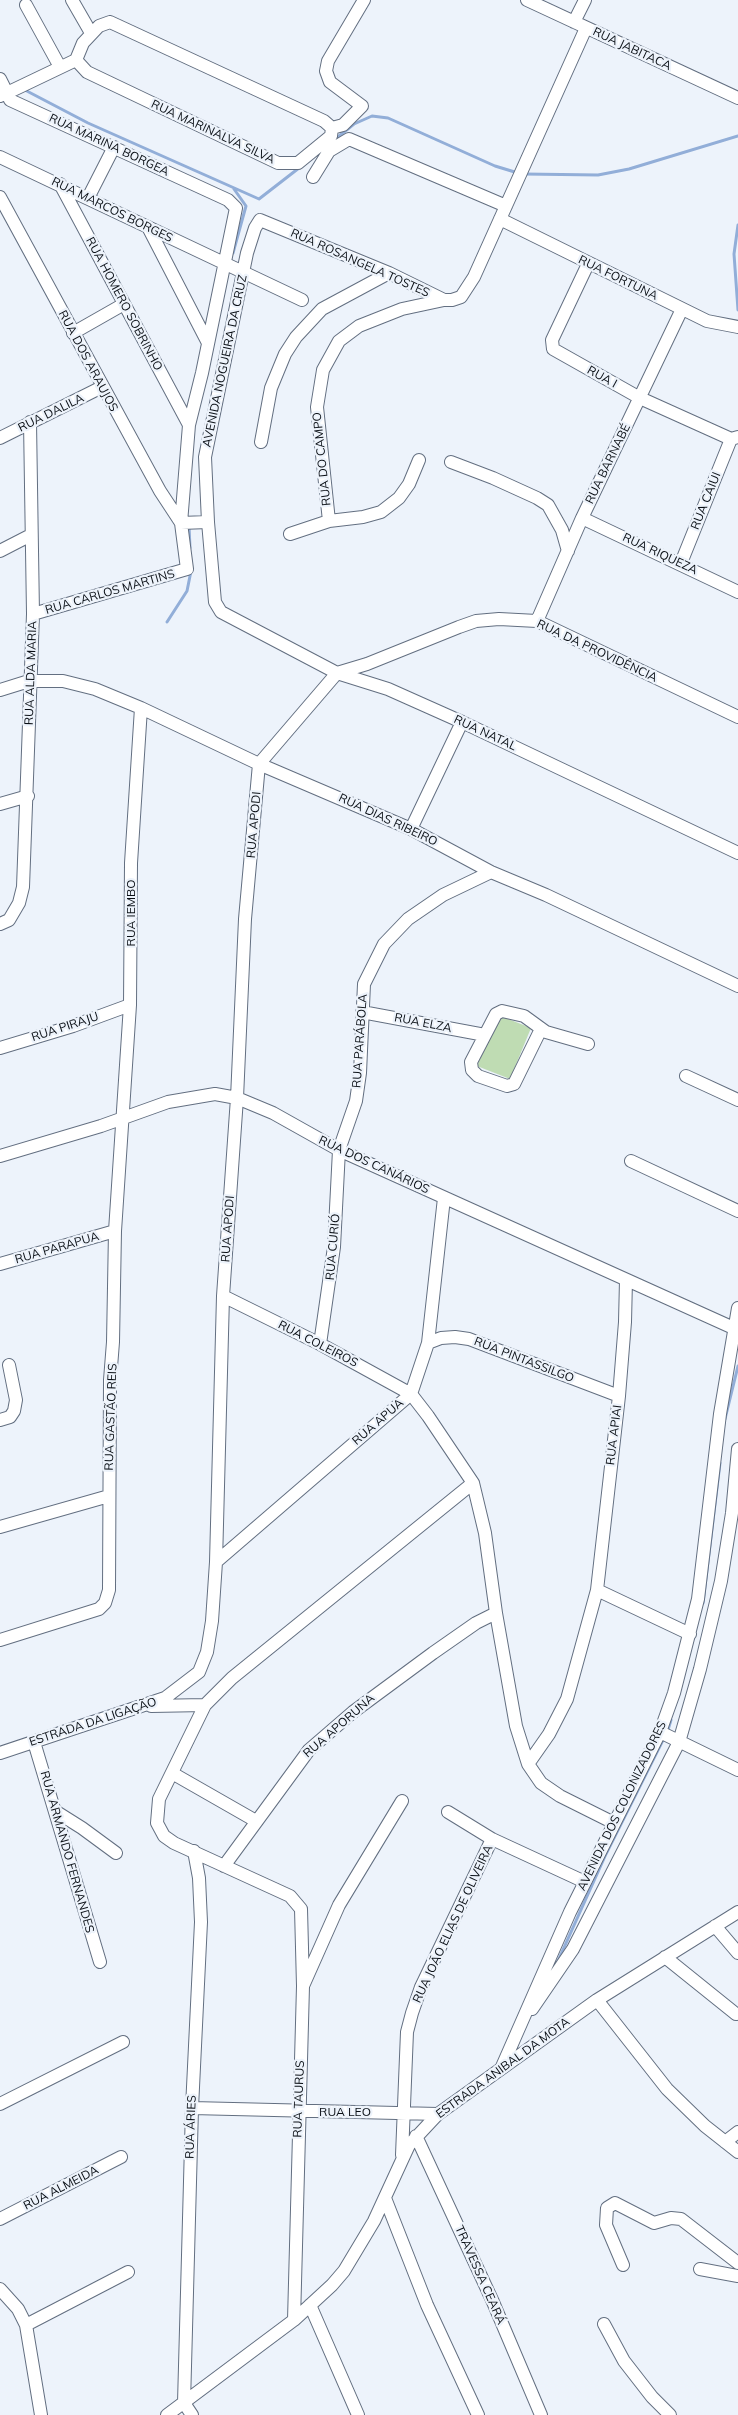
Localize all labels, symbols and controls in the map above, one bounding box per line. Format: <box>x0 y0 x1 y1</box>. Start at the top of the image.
street label: RUA JABITACA <box>591 25 673 73</box>
street label: RUA MARINALVA SILVA <box>149 97 277 167</box>
street label: RUA MARINA BORGEA <box>47 111 171 179</box>
street label: RUA MARCOS BORGES <box>49 174 175 246</box>
street label: RUA ROSANGELA TOSTES <box>288 226 432 300</box>
street label: RUA HOMERO SOBRINHO <box>83 235 165 373</box>
street label: RUA FORTUNA <box>576 253 660 303</box>
street label: AVENIDA NOGUEIRA DA CRUZ <box>200 274 250 448</box>
street label: RUA DOS ARAUJOS <box>55 308 121 414</box>
street label: RUA I <box>584 363 620 391</box>
street label: RUA DALILA <box>16 391 86 435</box>
street label: RUA DO CAMPO <box>310 411 334 507</box>
street label: RUA BARNABÉ <box>582 422 634 506</box>
street label: RUA CAIUI <box>688 470 724 532</box>
street label: RUA RIQUEZA <box>620 530 700 578</box>
street label: RUA CARLOS MARTINS <box>44 567 176 617</box>
street label: RUA DA PROVIDÊNCIA <box>534 617 660 685</box>
street label: RUA ALDA MARIA <box>22 621 40 725</box>
street label: RUA NATAL <box>451 712 519 754</box>
street label: RUA APODI <box>244 791 264 859</box>
street label: RUA DIAS RIBEIRO <box>336 791 440 849</box>
street label: RUA IEMBO <box>124 880 138 946</box>
street label: RUA PARÁBOLA <box>350 993 370 1089</box>
street label: RUA PIRAJU <box>30 1009 100 1045</box>
street label: RUA ELZA <box>393 1010 453 1036</box>
street label: RUA DOS CANÁRIOS <box>316 1133 432 1197</box>
street label: RUA APODI <box>218 1195 238 1263</box>
street label: RUA CURIÓ <box>323 1213 343 1281</box>
street label: RUA PARAPUA <box>13 1229 101 1267</box>
street label: RUA COLEIROS <box>276 1318 360 1370</box>
street label: RUA PINTASSILGO <box>472 1334 576 1386</box>
street label: RUA GASTÃO REIS <box>102 1363 120 1471</box>
street label: RUA APUA <box>349 1396 407 1448</box>
street label: RUA APIAI <box>603 1404 625 1466</box>
street label: RUA APORUNA <box>300 1691 378 1761</box>
street label: ESTRADA DA LIGAÇÃO <box>28 1695 158 1749</box>
street label: AVENIDA DOS COLONIZADORES <box>575 1719 669 1893</box>
street label: RUA ARMANDO FERNANDES <box>37 1769 97 1935</box>
street label: RUA JOĀO ELIAS DE OLIVEIRA <box>410 1843 496 2005</box>
street label: ESTRADA ANIBAL DA MOTA <box>433 2015 573 2121</box>
street label: RUA TAURUS <box>290 2060 308 2138</box>
street label: RUA ÁRIES <box>183 2095 199 2159</box>
street label: RUA LEO <box>319 2105 371 2119</box>
street label: RUA ALMEIDA <box>21 2163 101 2213</box>
street label: TRAVESSA CEARÁ <box>452 2223 508 2327</box>

